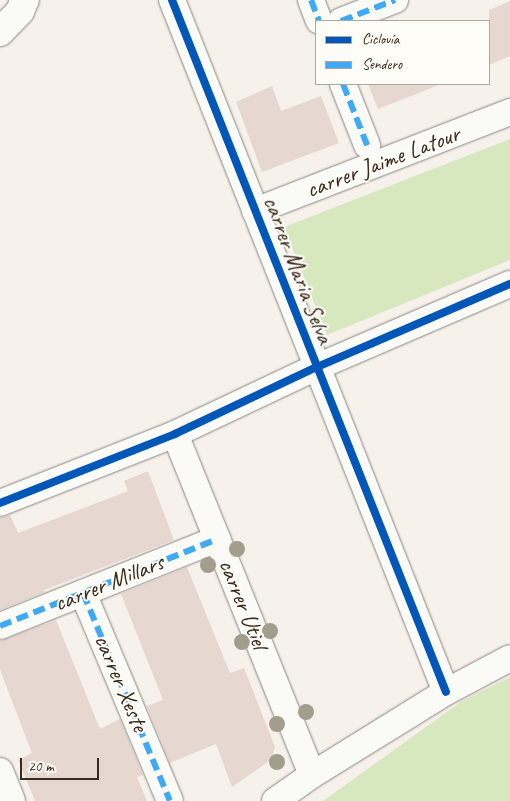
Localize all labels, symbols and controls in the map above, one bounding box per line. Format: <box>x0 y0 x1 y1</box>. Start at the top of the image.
legend <box>315 20 490 85</box>
text: Ciclovía <box>362 30 399 49</box>
text: Sendero <box>362 55 402 74</box>
street label: carrer Jaime Latour <box>302 119 464 205</box>
street label: carrer Maria Selva <box>257 192 339 348</box>
street label: carrer Millars <box>50 548 168 618</box>
street label: carrer Utiel <box>212 554 274 654</box>
street label: carrer Xeste <box>88 630 154 736</box>
scale bar <box>22 748 101 780</box>
text: 20 m <box>28 757 54 776</box>

